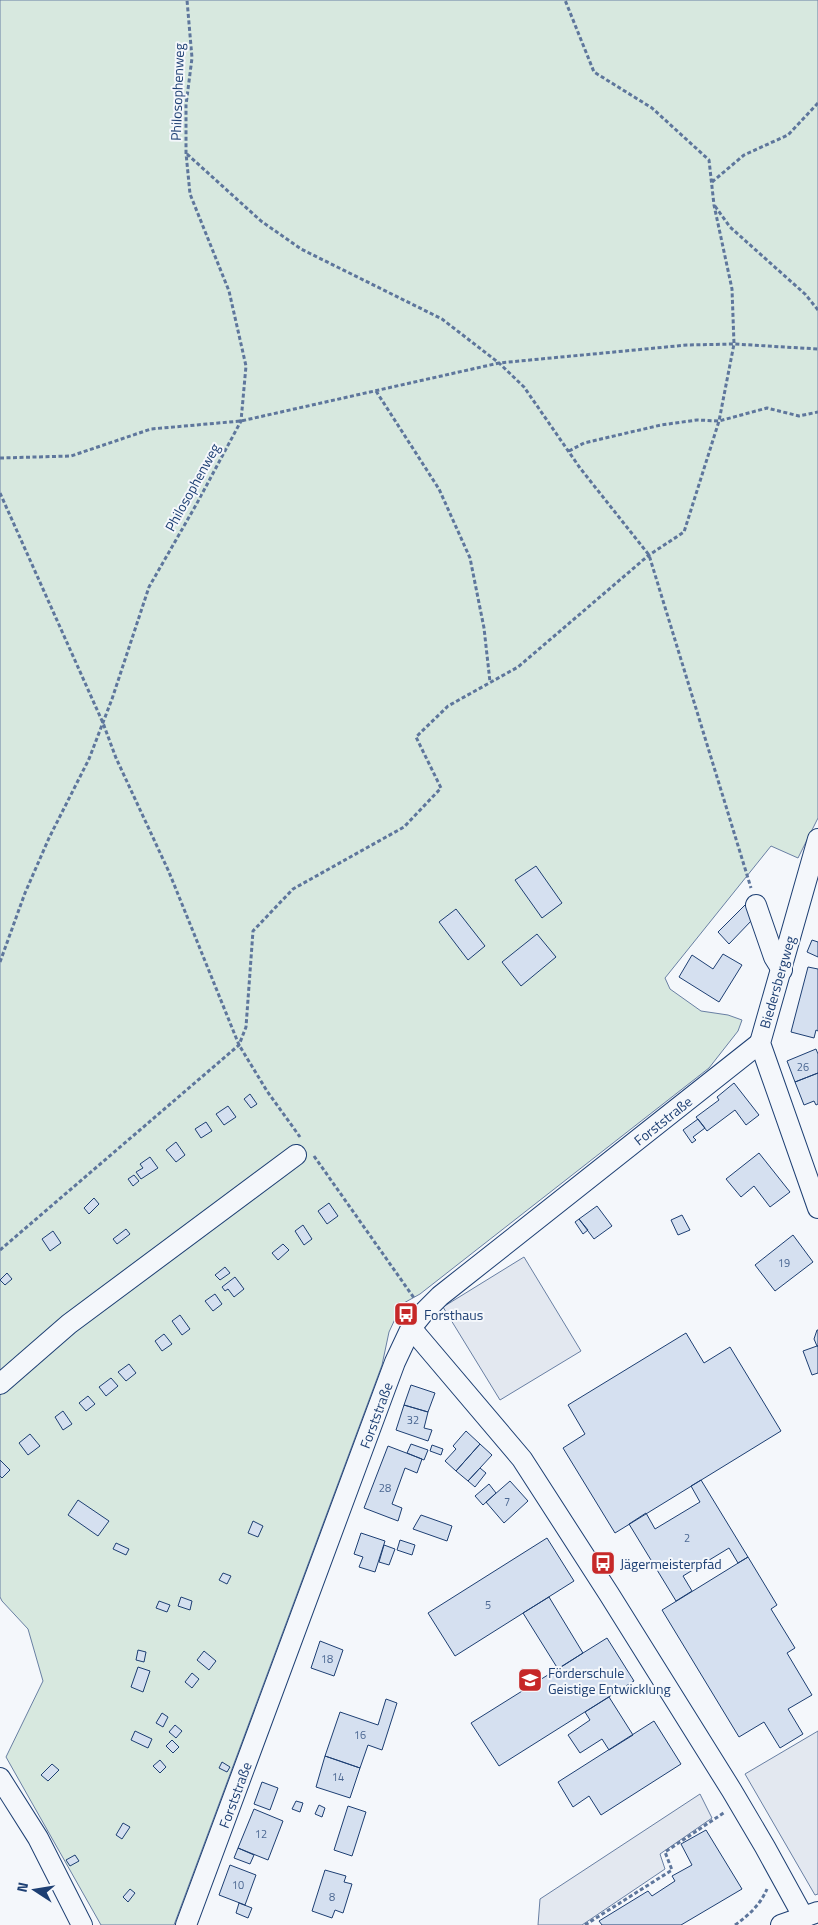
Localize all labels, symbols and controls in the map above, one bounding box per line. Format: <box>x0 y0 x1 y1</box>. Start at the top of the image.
street label: Philosophenweg <box>165 43 189 141</box>
street label: Philosophenweg <box>159 439 225 535</box>
street label: Biedersbergweg <box>754 933 800 1031</box>
house number: 26 <box>797 1059 809 1075</box>
street label: Forststraße <box>629 1090 696 1150</box>
house number: 19 <box>778 1255 790 1271</box>
bus stop icon: Forsthaus <box>393 1301 419 1327</box>
place label: Forsthaus <box>424 1304 483 1325</box>
street label: Forststraße <box>353 1379 397 1451</box>
house number: 32 <box>407 1412 419 1428</box>
house number: 28 <box>379 1480 391 1496</box>
house number: 7 <box>504 1494 510 1510</box>
house number: 2 <box>684 1530 690 1546</box>
bus stop icon: Jägermeisterpfad <box>590 1550 616 1576</box>
place label: Jägermeisterpfad <box>620 1553 722 1574</box>
house number: 5 <box>485 1597 491 1613</box>
house number: 18 <box>321 1651 333 1667</box>
place label: Förderschule Geistige Entwicklung <box>548 1662 671 1699</box>
school or university icon: Förderschule Geistige Entwicklung <box>517 1667 543 1693</box>
house number: 16 <box>354 1727 366 1743</box>
street label: Forststraße <box>212 1759 256 1831</box>
house number: 14 <box>332 1769 344 1785</box>
house number: 12 <box>255 1826 267 1842</box>
north arrow <box>10 1865 60 1915</box>
house number: 10 <box>232 1877 244 1893</box>
text: N <box>11 1880 33 1894</box>
house number: 8 <box>329 1889 335 1905</box>

